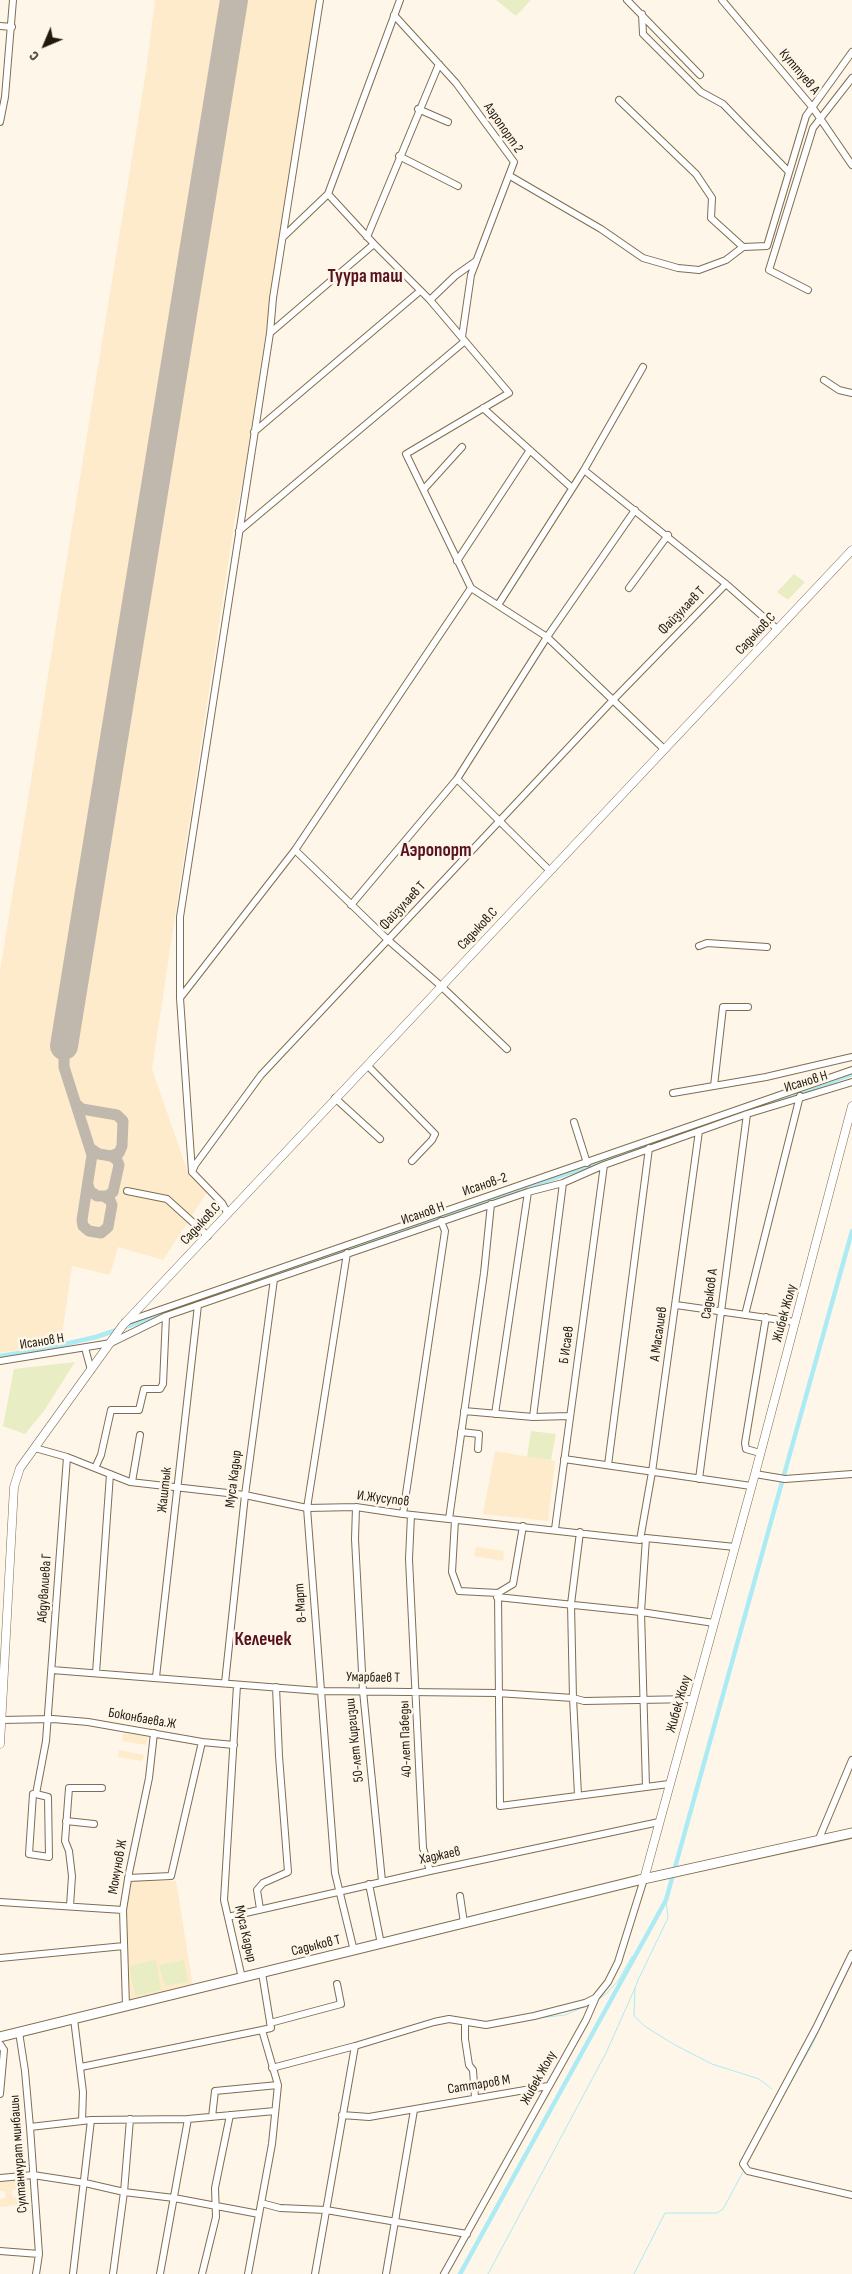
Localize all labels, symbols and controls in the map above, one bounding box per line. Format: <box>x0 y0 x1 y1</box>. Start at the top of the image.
north arrow <box>20 20 70 70</box>
street label: Куттуев А <box>775 46 823 98</box>
text: С <box>25 47 43 65</box>
street label: Аэропорт 2 <box>480 100 526 156</box>
district label: Туура таш <box>327 266 403 288</box>
street label: Файзулаев Т <box>655 583 709 639</box>
street label: Садыков.С <box>732 609 780 659</box>
district label: Аэропорт <box>400 840 472 862</box>
street label: Файзулаев Т <box>376 878 430 934</box>
street label: Садыков.С <box>454 904 502 954</box>
street label: Исанов Н <box>782 1067 830 1097</box>
street label: Исанов-2 <box>460 1170 510 1200</box>
street label: Садыков.С <box>177 1199 225 1249</box>
street label: Исанов Н <box>399 1199 447 1229</box>
street label: Садыков А <box>698 1268 722 1320</box>
street label: Жибек Жолу <box>769 1282 801 1344</box>
street label: А Масалиев <box>647 1306 671 1362</box>
street label: Б Исаев <box>556 1325 578 1365</box>
street label: Исанов Н <box>19 1330 65 1354</box>
street label: Муса Кадыр <box>222 1449 246 1509</box>
street label: Жаштык <box>154 1466 176 1514</box>
street label: И.Жусупов <box>356 1487 410 1511</box>
street label: Абдувалиева Г <box>34 1553 56 1623</box>
street label: 8-Март <box>291 1583 311 1623</box>
district label: Келечек <box>235 1629 291 1651</box>
street label: Умарбаев Т <box>346 1669 400 1687</box>
street label: Жибек Жолу <box>663 1673 695 1735</box>
street label: 50-лет Киргизии <box>342 1697 368 1783</box>
street label: 40-лет Пабеды <box>396 1700 416 1778</box>
street label: Боконбаева.Ж <box>107 1705 177 1733</box>
street label: Момунов Ж <box>105 1838 131 1896</box>
street label: Хаджаев <box>418 1843 462 1869</box>
street label: Муса Кадыр <box>230 1904 260 1964</box>
street label: Садыков Т <box>290 1932 342 1960</box>
street label: Жибек Жолу <box>517 2048 561 2108</box>
street label: Саттаров М <box>446 2072 512 2098</box>
street label: Султанмурат минбашы <box>6 2094 32 2214</box>

